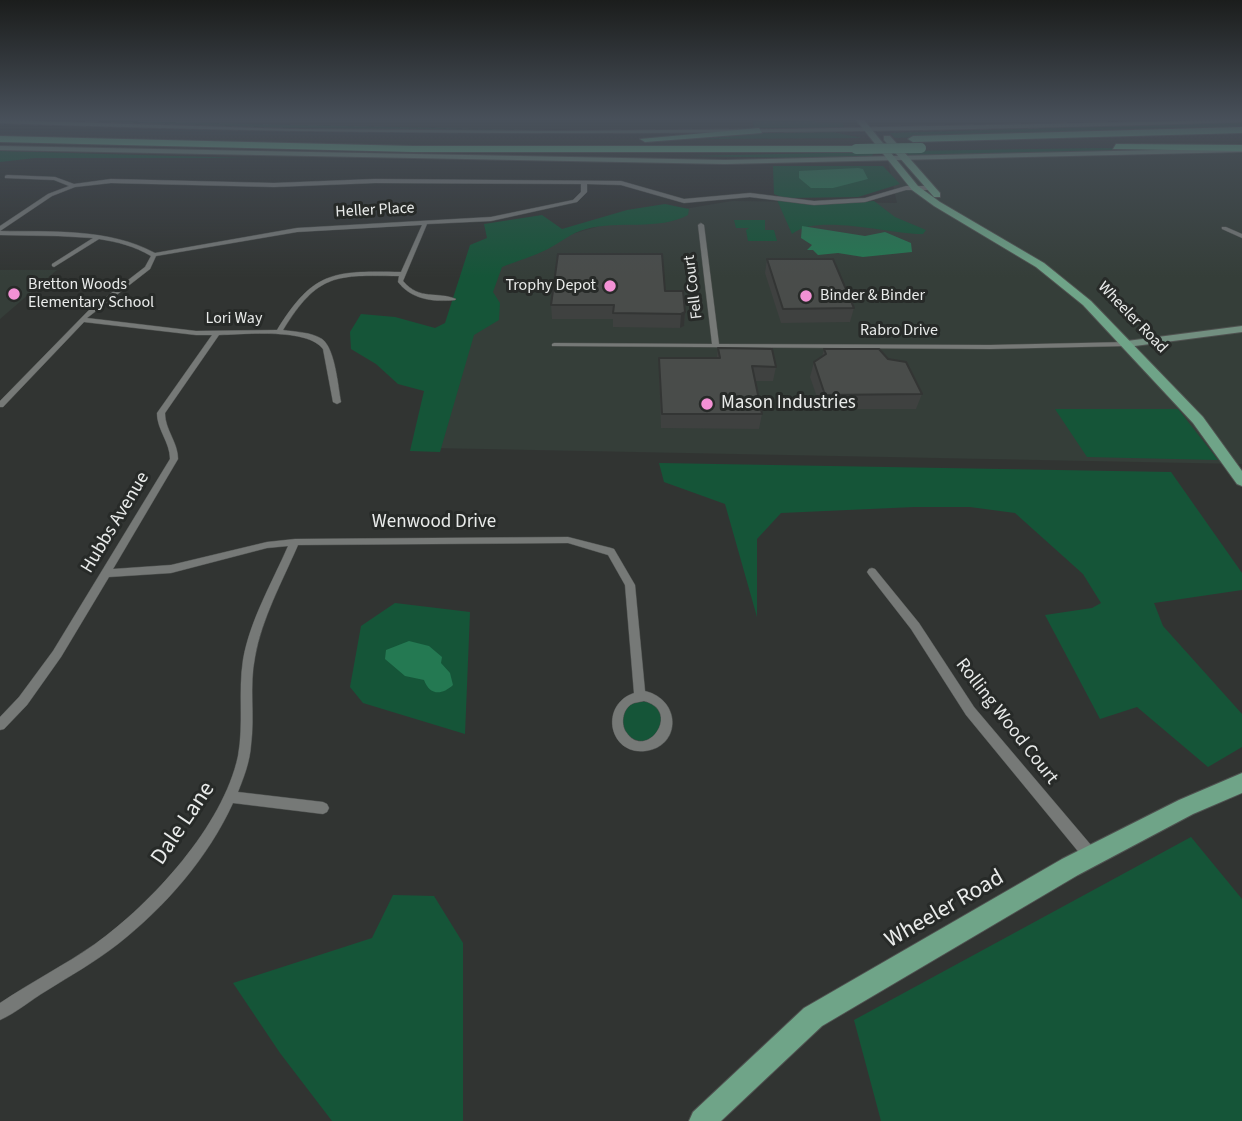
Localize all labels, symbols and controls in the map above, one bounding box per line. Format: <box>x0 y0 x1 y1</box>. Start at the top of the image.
street label: Heller Place <box>335 199 415 223</box>
street label: Fell Court <box>681 254 707 320</box>
place label: Bretton Woods Elementary School <box>28 275 154 313</box>
place label: Trophy Depot <box>505 276 596 296</box>
marker: Trophy Depot <box>602 278 618 294</box>
street label: Wheeler Road <box>1093 278 1171 358</box>
marker: Bretton Woods Elementary School <box>6 286 22 302</box>
place label: Binder & Binder <box>820 286 925 306</box>
marker: Binder & Binder <box>798 288 814 304</box>
street label: Lori Way <box>206 309 262 329</box>
street label: Rabro Drive <box>860 321 938 341</box>
place label: Mason Industries <box>721 393 856 415</box>
marker: Mason Industries <box>699 396 715 412</box>
street label: Hubbs Avenue <box>77 468 155 578</box>
street label: Wenwood Drive <box>372 512 496 534</box>
street label: Rolling Wood Court <box>950 655 1062 789</box>
street label: Dale Lane <box>146 777 222 871</box>
street label: Wheeler Road <box>881 865 1009 955</box>

